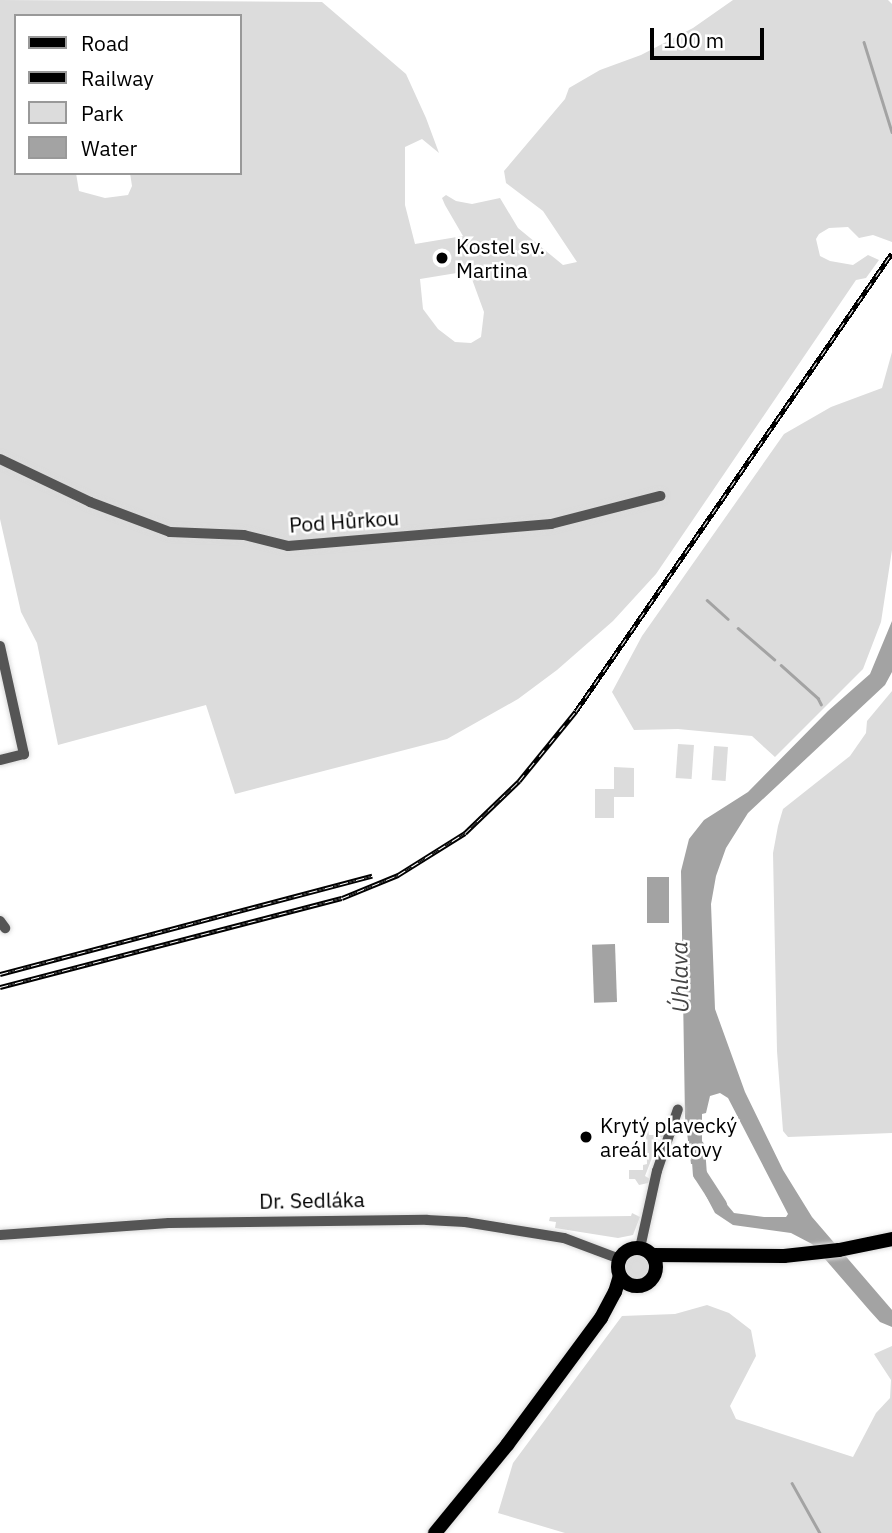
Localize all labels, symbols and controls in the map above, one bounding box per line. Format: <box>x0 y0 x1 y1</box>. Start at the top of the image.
legend <box>14 14 242 175</box>
scale bar <box>654 14 768 58</box>
text: 100 m <box>663 26 724 54</box>
text: Road <box>81 29 129 57</box>
text: Railway <box>81 64 154 92</box>
text: Park <box>81 99 124 127</box>
text: Water <box>81 134 137 162</box>
place label: Kostel sv. Martina <box>456 233 545 283</box>
marker: Kostel sv. Martina <box>434 250 450 266</box>
street label: Pod Hůrkou <box>288 505 400 537</box>
water label: Úhlava <box>665 941 693 1013</box>
place label: Krytý plavecký areál Klatovy <box>600 1112 737 1162</box>
marker: Krytý plavecký areál Klatovy <box>578 1129 594 1145</box>
street label: Dr. Sedláka <box>259 1186 365 1214</box>

